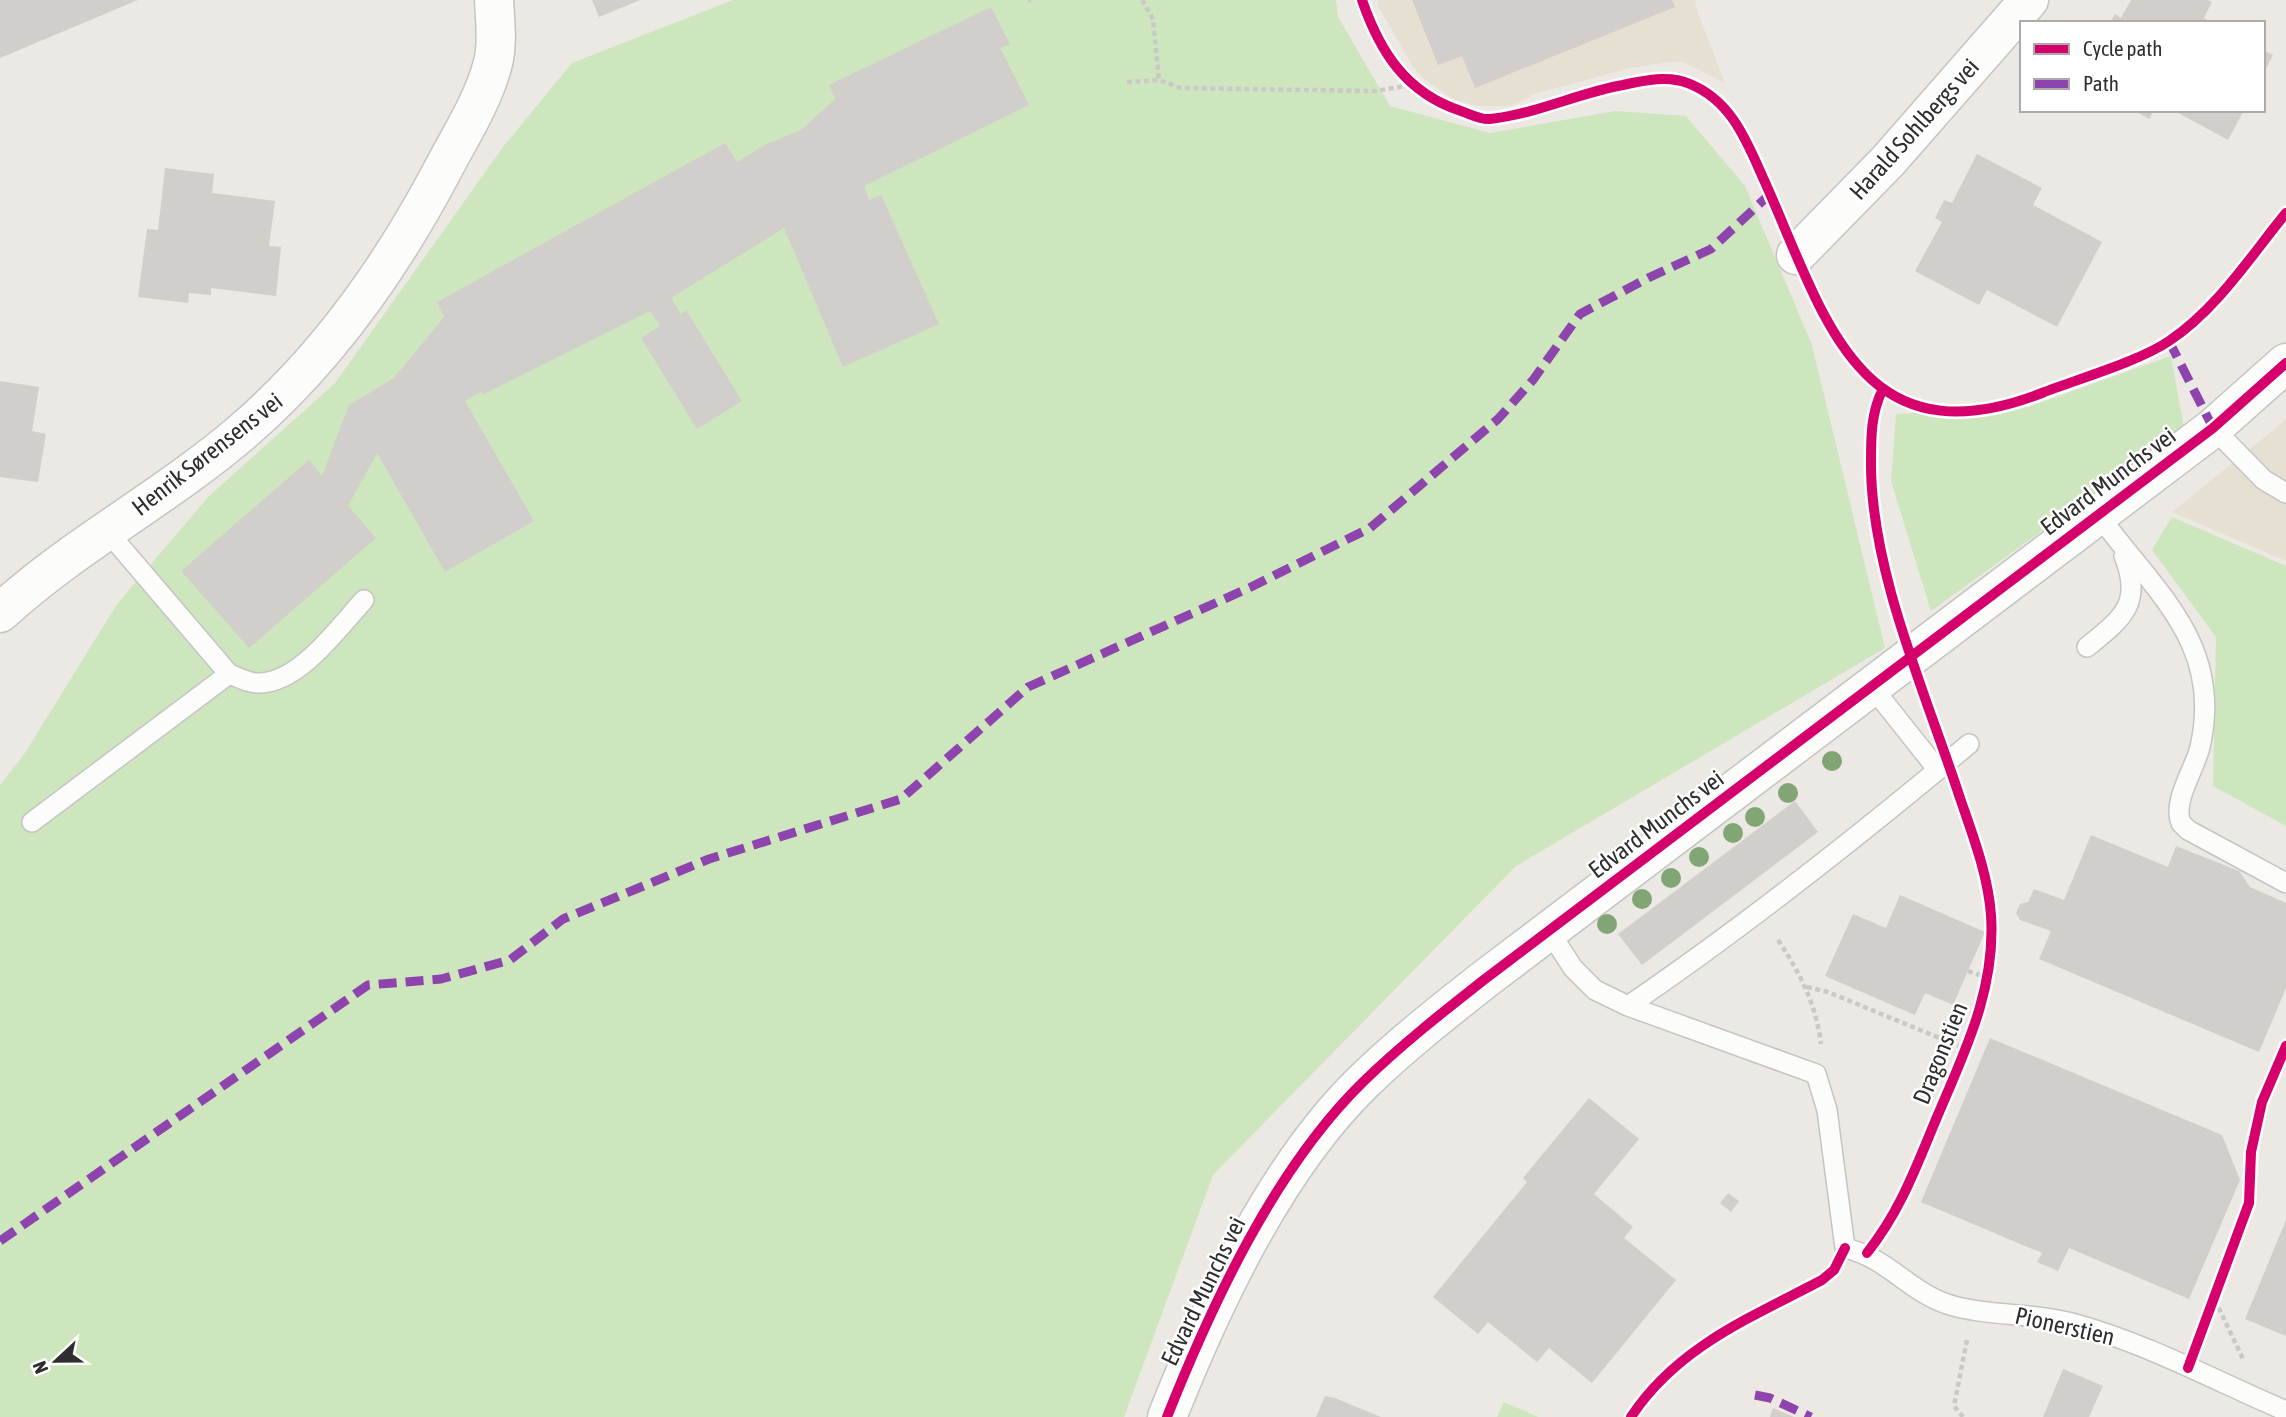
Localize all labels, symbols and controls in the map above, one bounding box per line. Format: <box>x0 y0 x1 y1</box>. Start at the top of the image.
legend <box>2020 21 2265 112</box>
text: Cycle path <box>2083 36 2162 60</box>
street label: Harald Sohlbergs vei <box>1844 53 1984 205</box>
text: Path <box>2083 71 2119 95</box>
street label: Henrik Sørensens vei <box>127 387 287 521</box>
street label: Edvard Munchs vei <box>2035 422 2181 540</box>
street label: Edvard Munchs vei <box>1583 765 1729 883</box>
street label: Dragonstien <box>1907 998 1973 1108</box>
street label: Edvard Munchs vei <box>1155 1212 1251 1370</box>
street label: Pionerstien <box>2013 1301 2117 1351</box>
north arrow <box>21 1326 91 1396</box>
text: N <box>28 1358 53 1377</box>

